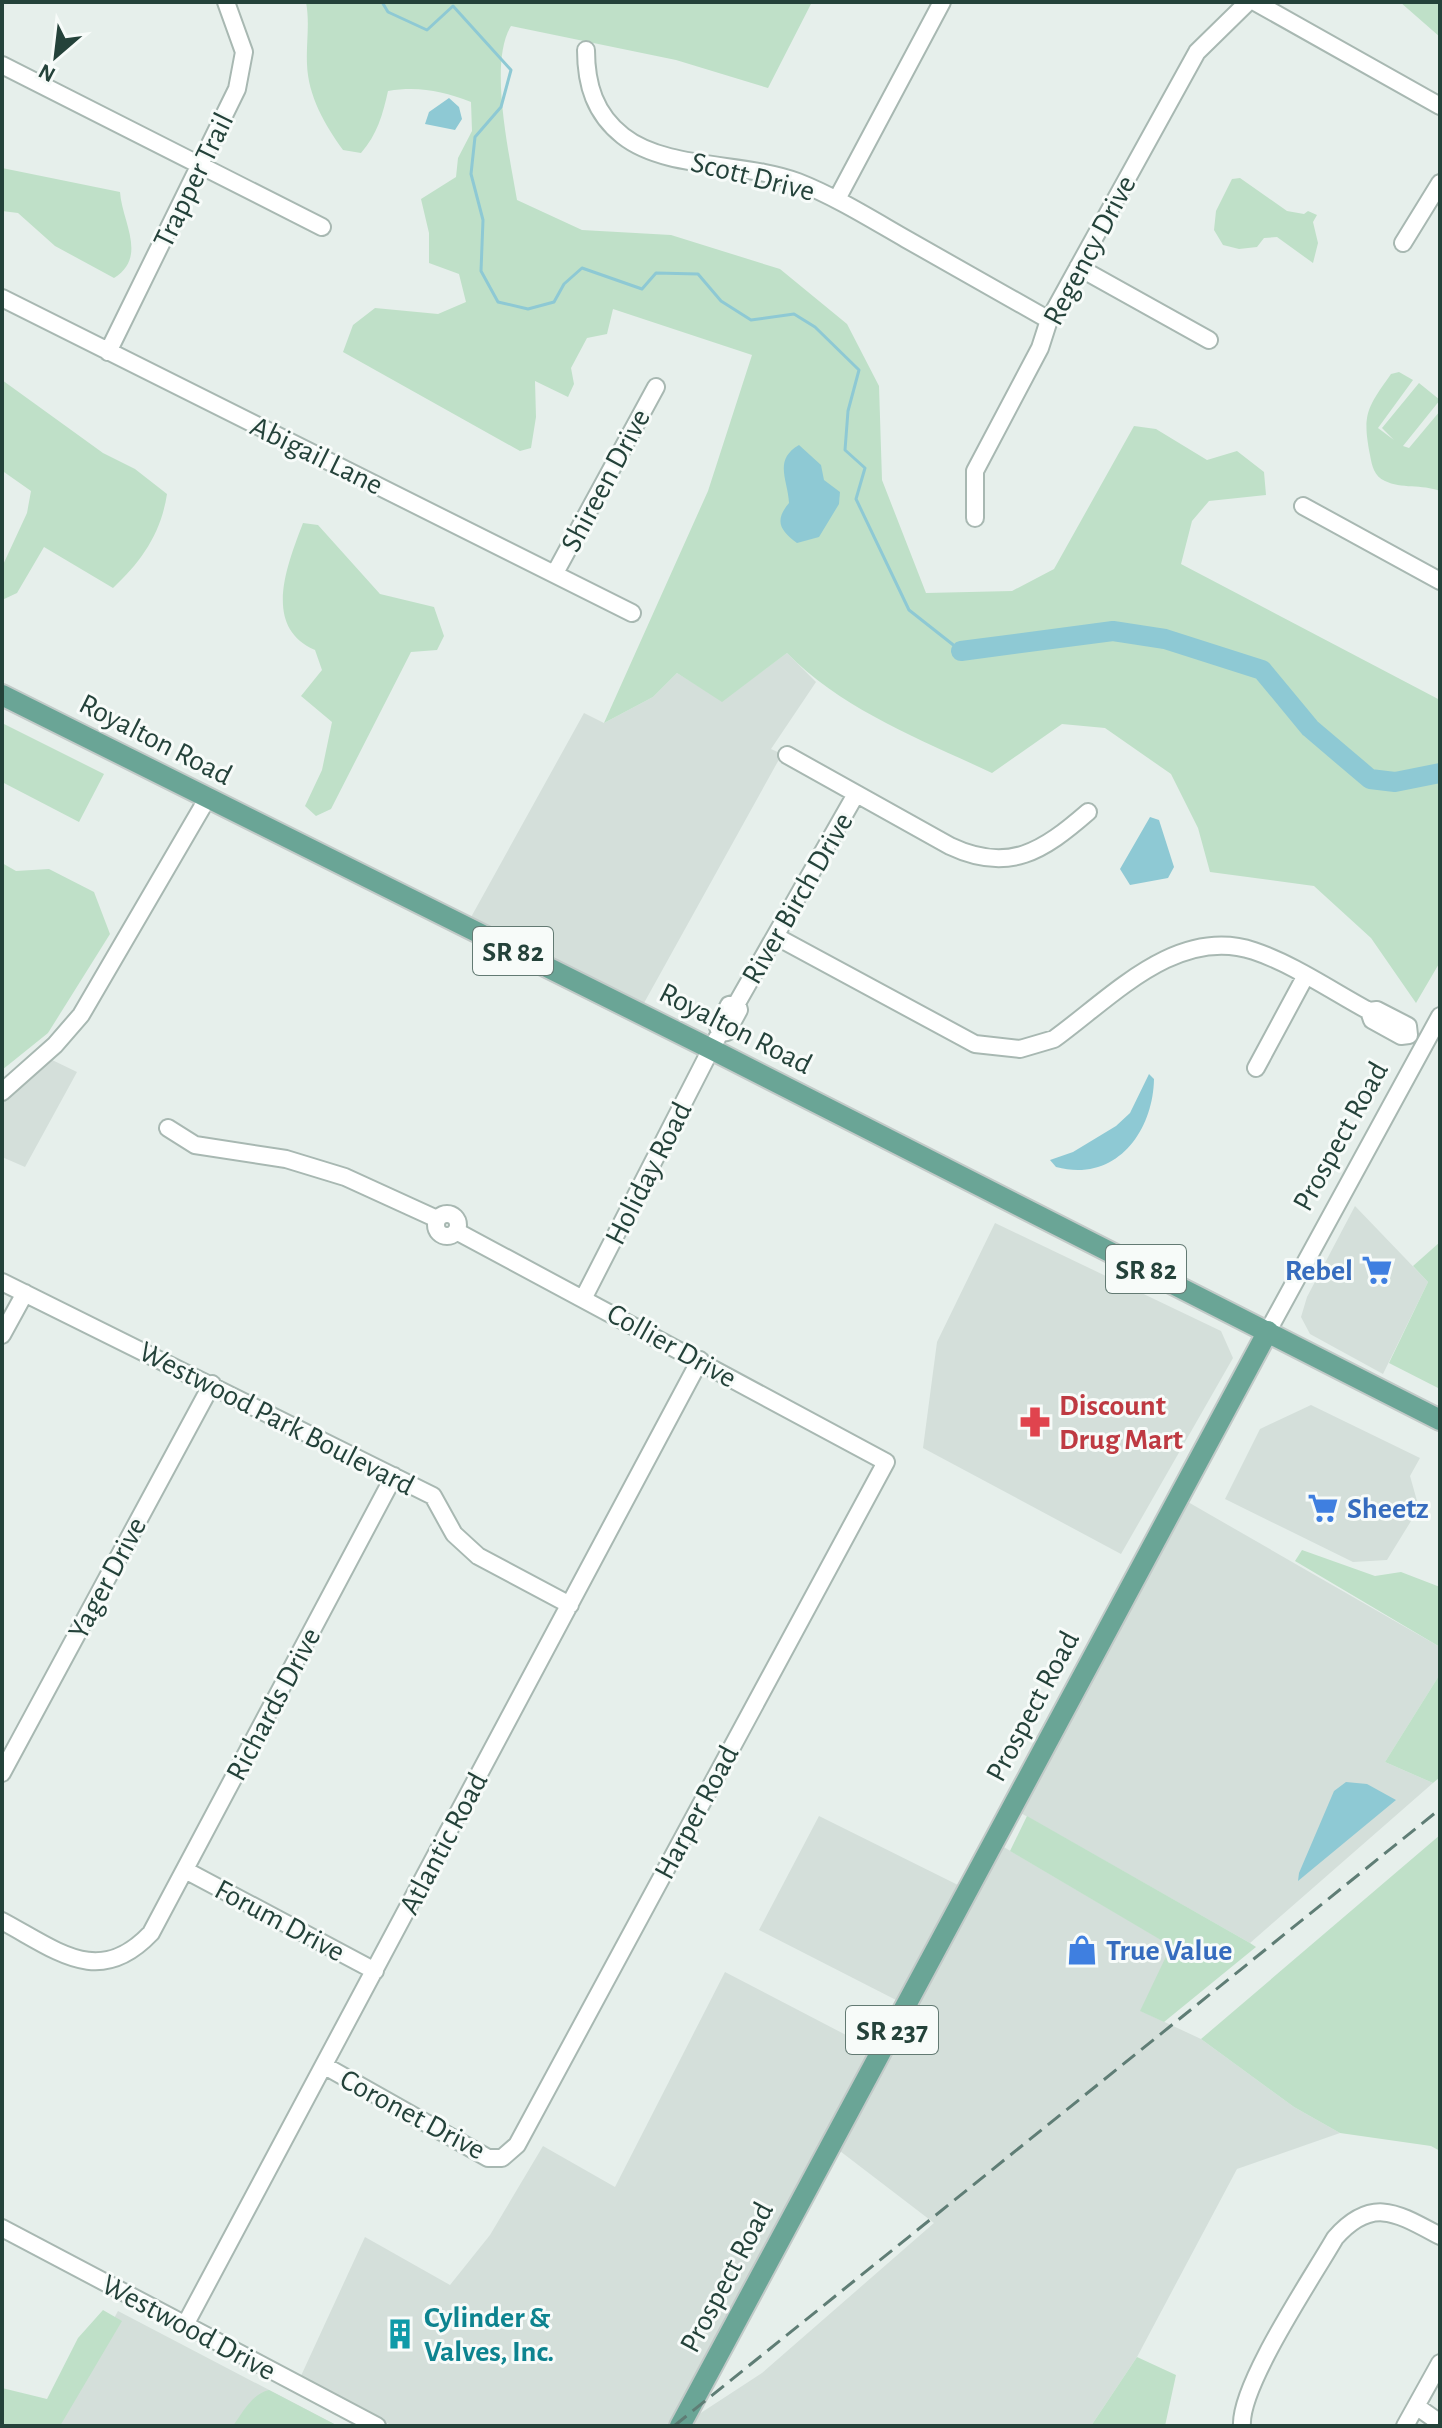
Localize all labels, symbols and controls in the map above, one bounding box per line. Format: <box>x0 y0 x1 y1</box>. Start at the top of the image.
north arrow <box>16 16 96 96</box>
text: N <box>35 59 59 86</box>
street label: Trapper Trail <box>148 108 239 253</box>
street label: Scott Drive <box>688 147 818 207</box>
street label: Regency Drive <box>1038 171 1142 330</box>
street label: Shireen Drive <box>556 404 656 557</box>
street label: Abigail Lane <box>246 411 387 501</box>
street label: Royalton Road <box>74 689 237 791</box>
street label: River Birch Drive <box>737 808 859 989</box>
road number: SR 82 <box>473 927 553 975</box>
street label: Royalton Road <box>654 978 817 1080</box>
street label: Prospect Road <box>1288 1057 1394 1216</box>
street label: Holiday Road <box>600 1097 698 1250</box>
road number: SR 82 <box>1106 1245 1186 1293</box>
supermarket icon: Rebel <box>1360 1253 1394 1287</box>
place label: Rebel <box>1285 1256 1353 1286</box>
street label: Collier Drive <box>602 1298 741 1394</box>
street label: Westwood Park Boulevard <box>134 1336 419 1501</box>
place label: Discount Drug Mart <box>1059 1391 1183 1455</box>
pharmacy icon: Discount Drug Mart <box>1018 1405 1052 1439</box>
supermarket icon: Sheetz <box>1306 1491 1340 1525</box>
place label: Sheetz <box>1347 1494 1429 1524</box>
street label: Yager Drive <box>63 1513 152 1644</box>
street label: Richards Drive <box>221 1623 327 1786</box>
street label: Prospect Road <box>981 1626 1085 1787</box>
street label: Harper Road <box>649 1741 745 1884</box>
street label: Atlantic Road <box>394 1768 494 1919</box>
street label: Forum Drive <box>210 1874 349 1968</box>
shop icon: True Value <box>1065 1933 1099 1967</box>
place label: True Value <box>1106 1936 1232 1966</box>
road number: SR 237 <box>846 2006 938 2054</box>
street label: Coronet Drive <box>335 2064 490 2166</box>
street label: Prospect Road <box>675 2197 779 2358</box>
street label: Westwood Drive <box>97 2270 280 2386</box>
place label: Cylinder & Valves, Inc. <box>424 2303 554 2367</box>
building icon: Cylinder & Valves, Inc. <box>383 2317 417 2351</box>

